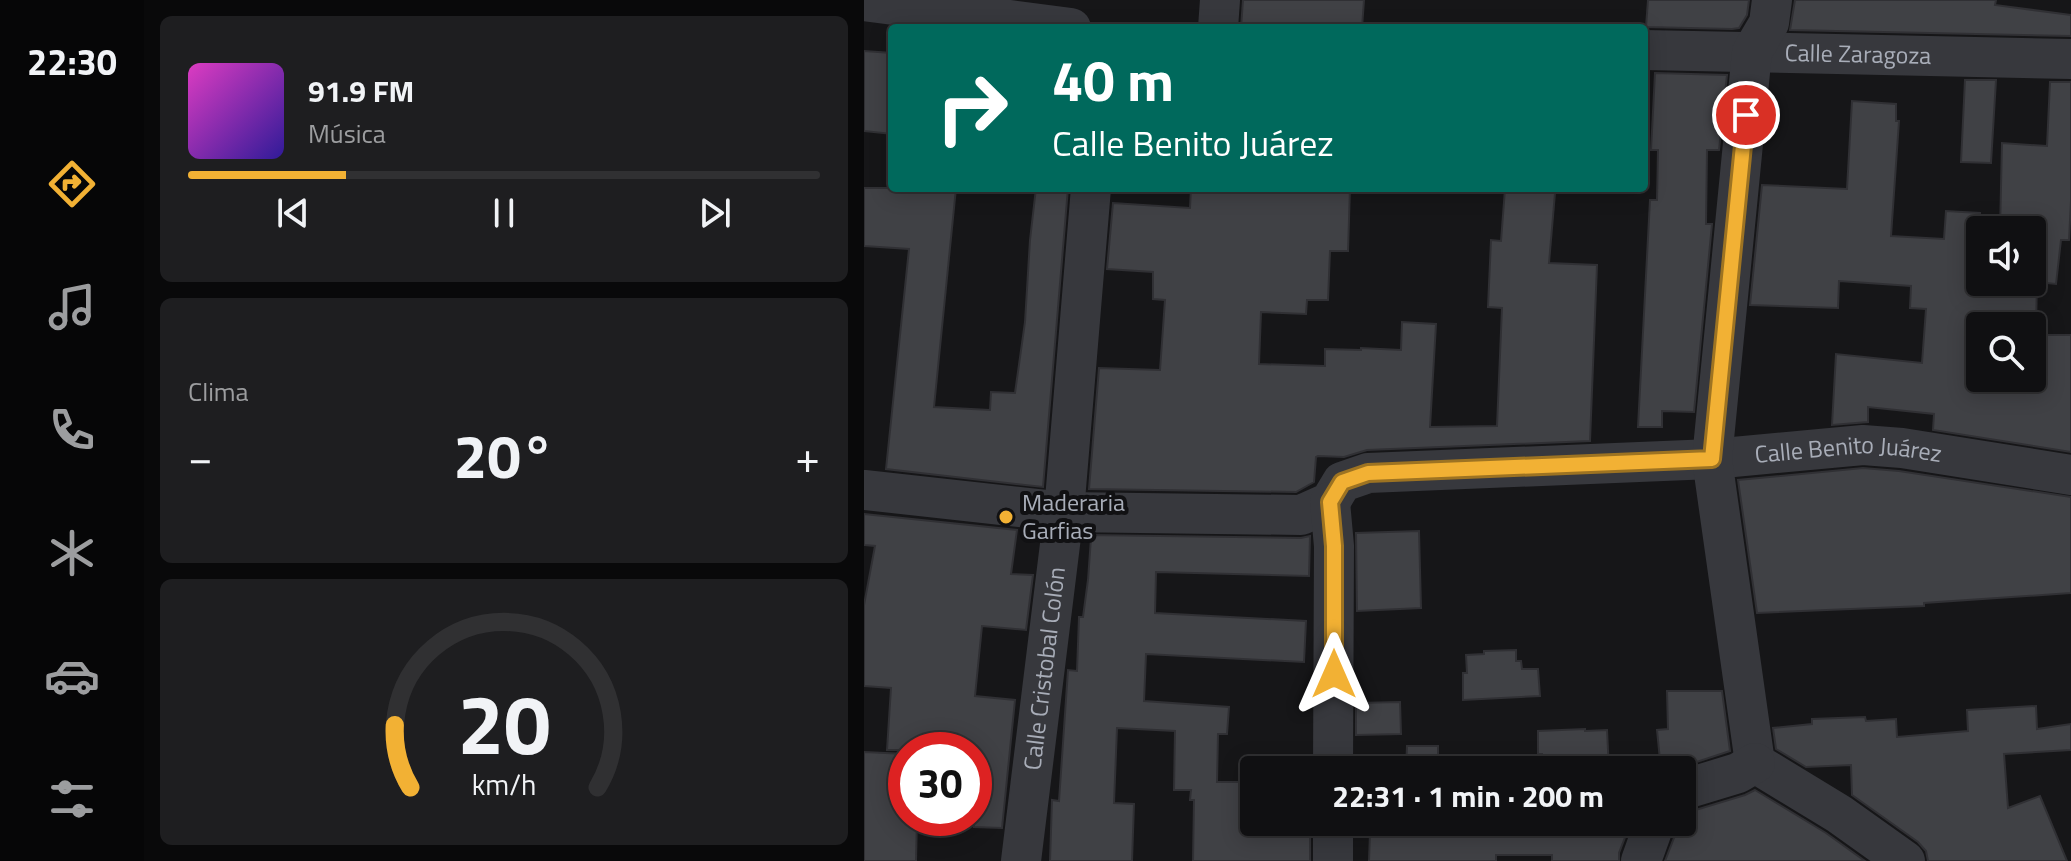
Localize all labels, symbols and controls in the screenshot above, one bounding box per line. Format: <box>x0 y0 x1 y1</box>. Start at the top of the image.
text: 22:30 <box>27 34 117 89</box>
street label: Calle Zaragoza <box>1784 34 1932 73</box>
text: 40 m <box>1052 38 1174 123</box>
icon: right <box>920 56 1024 160</box>
text: 91.9 FM <box>308 68 414 114</box>
pin <box>1712 81 1780 149</box>
icon: arrive <box>1724 93 1768 137</box>
text: Música <box>308 114 386 153</box>
text: Calle Benito Juárez <box>1052 115 1334 170</box>
icon: directions <box>44 156 100 212</box>
icon: previous <box>271 191 315 235</box>
icon: pause <box>482 191 526 235</box>
icon: next <box>693 191 737 235</box>
map controls <box>1966 216 2046 392</box>
button: sound <box>1966 216 2046 296</box>
icon: music <box>44 279 100 335</box>
button: search <box>1966 312 2046 392</box>
text: Clima <box>188 372 249 411</box>
icon: phone <box>44 402 100 458</box>
text: 20° <box>454 410 554 501</box>
text: − <box>188 423 213 490</box>
text: + <box>795 423 820 490</box>
street label: Calle Benito Juárez <box>1753 426 1945 472</box>
place label: Maderaria Garfias <box>1022 484 1125 548</box>
marker: Maderaria Garfias <box>997 508 1015 526</box>
icon: climate <box>44 525 100 581</box>
street label: Calle Cristobal Colón <box>1013 565 1074 772</box>
position arrow <box>1292 632 1376 716</box>
icon: car <box>44 648 100 704</box>
text: 20 <box>457 660 551 786</box>
speed limit sign: 30 <box>888 732 992 836</box>
text: km/h <box>472 763 536 806</box>
icon: filters <box>44 771 100 827</box>
text: 22:31 · 1 min · 200 m <box>1332 773 1604 819</box>

